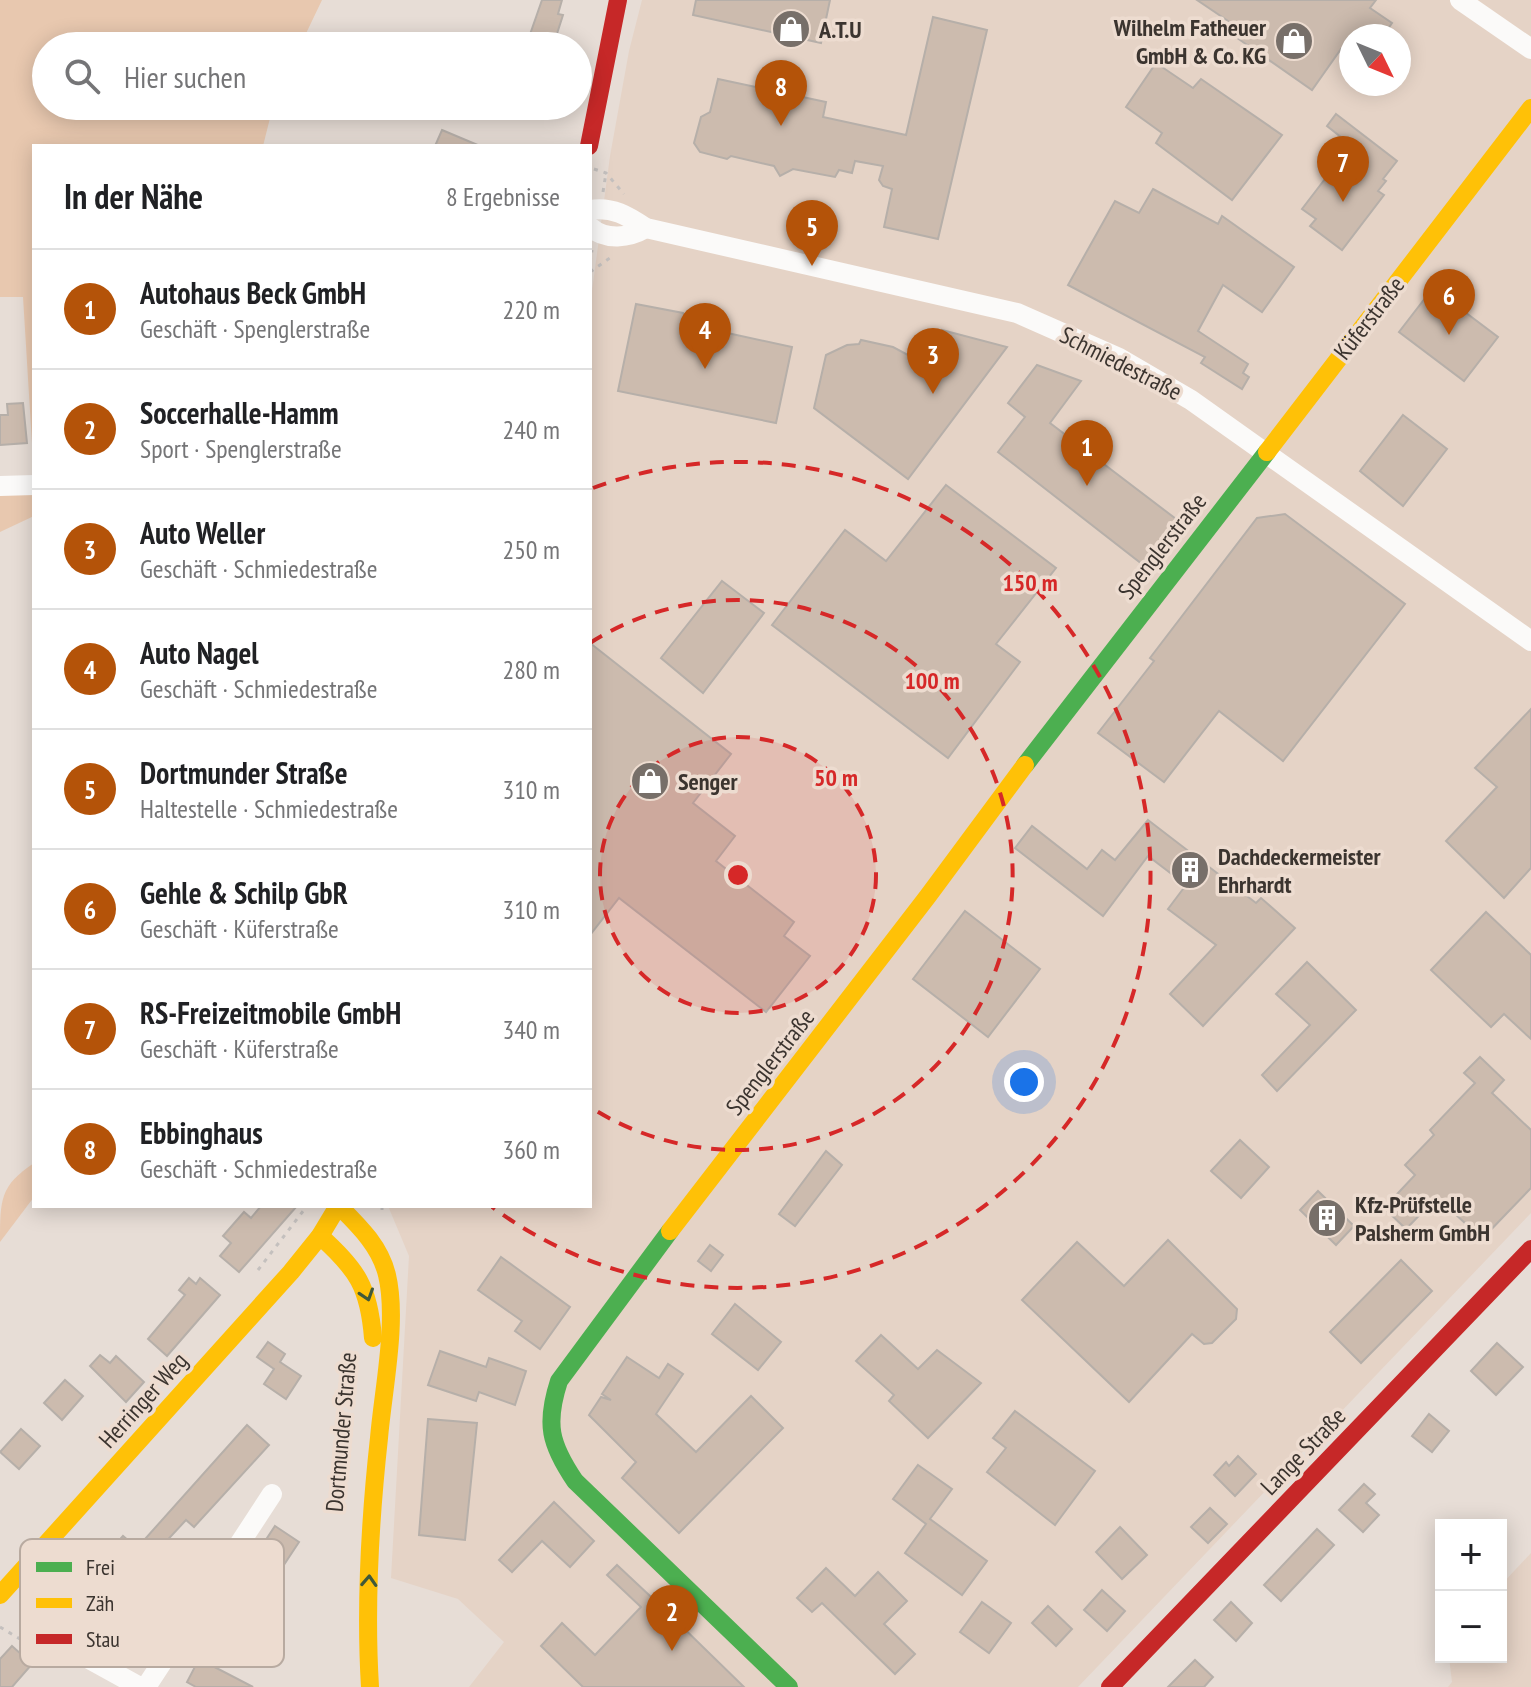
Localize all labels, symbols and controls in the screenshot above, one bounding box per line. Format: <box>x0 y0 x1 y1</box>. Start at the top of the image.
shop icon: A.T.U <box>770 8 812 50</box>
place label: Wilhelm Fatheuer GmbH & Co. KG <box>1113 12 1267 71</box>
place label: A.T.U <box>818 14 862 45</box>
shop icon: Wilhelm Fatheuer GmbH & Co. KG <box>1273 20 1315 62</box>
north arrow <box>1339 24 1411 96</box>
search box <box>32 32 592 120</box>
icon: search <box>60 54 104 98</box>
text: Hier suchen <box>124 57 246 96</box>
pin: 8 <box>755 60 807 126</box>
pin: 7 <box>1317 136 1369 202</box>
text: In der Nähe <box>64 174 203 218</box>
text: 8 Ergebnisse <box>446 180 560 213</box>
pin: 5 <box>786 200 838 266</box>
pin: 6 <box>1423 269 1475 335</box>
street label: Küferstraße <box>1327 270 1411 366</box>
text: Autohaus Beck GmbH <box>140 273 366 312</box>
text: 1 <box>84 293 96 326</box>
text: 220 m <box>502 293 560 326</box>
pin: 4 <box>679 303 731 369</box>
text: Geschäft · Spenglerstraße <box>140 312 370 345</box>
street label: Schmiedestraße <box>1055 319 1187 407</box>
pin: 3 <box>907 328 959 394</box>
text: Soccerhalle-Hamm <box>140 393 339 432</box>
text: 2 <box>84 413 96 446</box>
text: 240 m <box>502 413 560 446</box>
pin: 1 <box>1061 420 1113 486</box>
text: Sport · Spenglerstraße <box>140 432 342 465</box>
street label: Spenglerstraße <box>1111 487 1213 605</box>
text: Auto Weller <box>140 513 265 552</box>
text: 3 <box>84 533 96 566</box>
text: 250 m <box>502 533 560 566</box>
text: Geschäft · Schmiedestraße <box>140 552 378 585</box>
text: 150 m <box>1002 567 1058 598</box>
text: Auto Nagel <box>140 633 259 672</box>
text: 4 <box>84 653 96 686</box>
text: 280 m <box>502 653 560 686</box>
text: 100 m <box>904 665 960 696</box>
text: Geschäft · Schmiedestraße <box>140 672 378 705</box>
text: Dortmunder Straße <box>140 753 348 792</box>
shop icon: Senger <box>629 760 671 802</box>
text: 50 m <box>814 762 858 793</box>
place label: Senger <box>678 766 738 797</box>
text: 5 <box>84 773 96 806</box>
text: 310 m <box>502 773 560 806</box>
text: Haltestelle · Schmiedestraße <box>140 792 398 825</box>
place label: Dachdeckermeister Ehrhardt <box>1218 841 1381 900</box>
building icon: Dachdeckermeister Ehrhardt <box>1169 849 1211 891</box>
centre of rings <box>724 861 752 889</box>
text: Gehle & Schilp GbR <box>140 873 348 912</box>
text: 6 <box>84 893 96 926</box>
text: 310 m <box>502 893 560 926</box>
text: Geschäft · Küferstraße <box>140 912 339 945</box>
text: RS-Freizeitmobile GmbH <box>140 993 401 1032</box>
street label: Spenglerstraße <box>719 1003 821 1121</box>
text: 7 <box>84 1013 96 1046</box>
text: 340 m <box>502 1013 560 1046</box>
text: Geschäft · Küferstraße <box>140 1032 339 1065</box>
your location <box>1004 1062 1044 1102</box>
text: Ebbinghaus <box>140 1113 263 1152</box>
text: 8 <box>84 1133 96 1166</box>
text: 360 m <box>502 1133 560 1166</box>
text: Geschäft · Schmiedestraße <box>140 1152 378 1185</box>
place label: Kfz-Prüfstelle Palsherm GmbH <box>1355 1189 1490 1248</box>
building icon: Kfz-Prüfstelle Palsherm GmbH <box>1306 1197 1348 1239</box>
one-way arrow <box>358 1288 374 1301</box>
street label: Herringer Weg <box>92 1346 194 1454</box>
street label: Dortmunder Straße <box>319 1351 363 1513</box>
street label: Lange Straße <box>1254 1401 1352 1501</box>
map controls <box>1435 1519 1507 1663</box>
button: + <box>1435 1519 1507 1591</box>
legend <box>20 1539 284 1667</box>
text: Frei <box>86 1553 115 1581</box>
one-way arrow <box>361 1574 378 1587</box>
pin: 2 <box>646 1585 698 1651</box>
text: Zäh <box>86 1589 114 1617</box>
button: − <box>1435 1591 1507 1663</box>
text: Stau <box>86 1625 120 1653</box>

